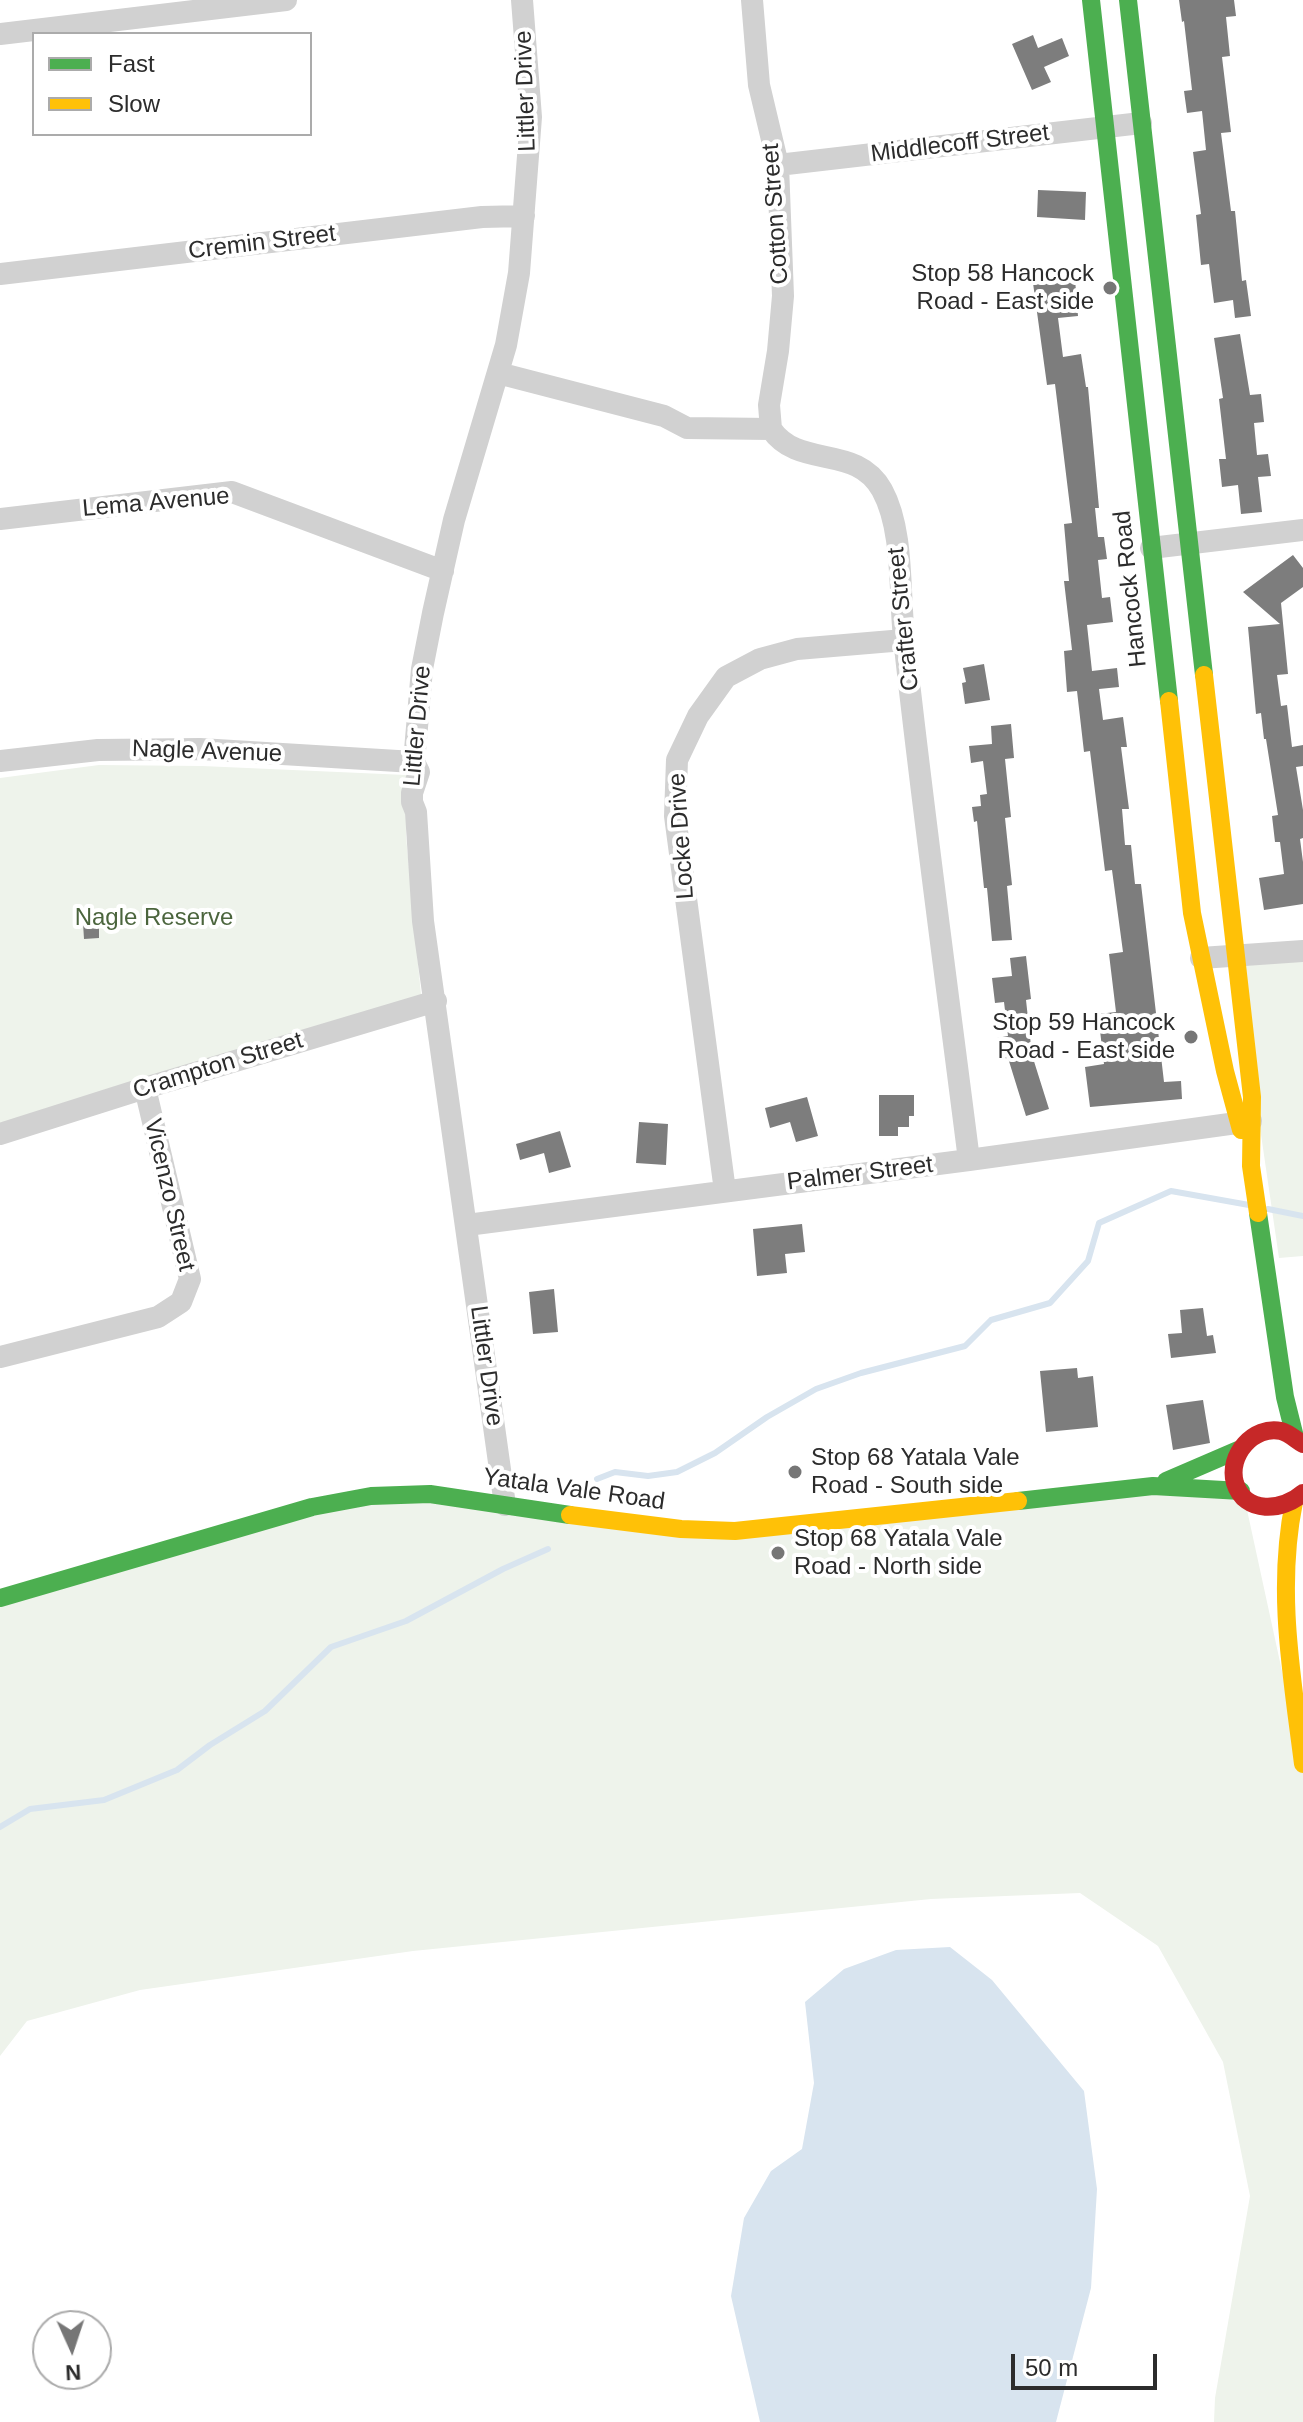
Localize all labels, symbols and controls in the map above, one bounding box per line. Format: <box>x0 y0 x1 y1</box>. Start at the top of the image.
street label: Littler Drive <box>509 30 543 152</box>
legend <box>32 32 312 136</box>
text: Fast <box>108 50 155 77</box>
text: Slow <box>108 90 160 117</box>
street label: Middlecoff Street <box>869 119 1051 169</box>
street label: Cotton Street <box>757 142 795 286</box>
street label: Cremin Street <box>187 220 337 266</box>
place label: Stop 58 Hancock Road - East side <box>911 260 1094 316</box>
marker: Stop 58 Hancock Road - East side <box>1101 279 1119 297</box>
street label: Lema Avenue <box>81 482 231 524</box>
street label: Hancock Road <box>1108 509 1154 669</box>
street label: Crafter Street <box>882 546 926 692</box>
street label: Littler Drive <box>398 664 438 788</box>
street label: Nagle Avenue <box>131 735 283 769</box>
street label: Locke Drive <box>663 772 701 900</box>
park label: Nagle Reserve <box>75 904 233 932</box>
place label: Stop 59 Hancock Road - East side <box>992 1009 1175 1065</box>
street label: Crampton Street <box>130 1026 306 1106</box>
marker: Stop 59 Hancock Road - East side <box>1182 1028 1200 1046</box>
street label: Vicenzo Street <box>137 1116 201 1274</box>
street label: Palmer Street <box>785 1151 935 1197</box>
street label: Littler Drive <box>463 1304 509 1428</box>
place label: Stop 68 Yatala Vale Road - South side <box>811 1444 1020 1500</box>
street label: Yatala Vale Road <box>481 1463 667 1517</box>
marker: Stop 68 Yatala Vale Road - South side <box>786 1463 804 1481</box>
place label: Stop 68 Yatala Vale Road - North side <box>794 1525 1003 1581</box>
marker: Stop 68 Yatala Vale Road - North side <box>769 1544 787 1562</box>
north arrow <box>32 2310 112 2390</box>
scale bar <box>1015 2338 1161 2388</box>
text: 50 m <box>1025 2354 1078 2381</box>
text: N <box>65 2360 82 2385</box>

